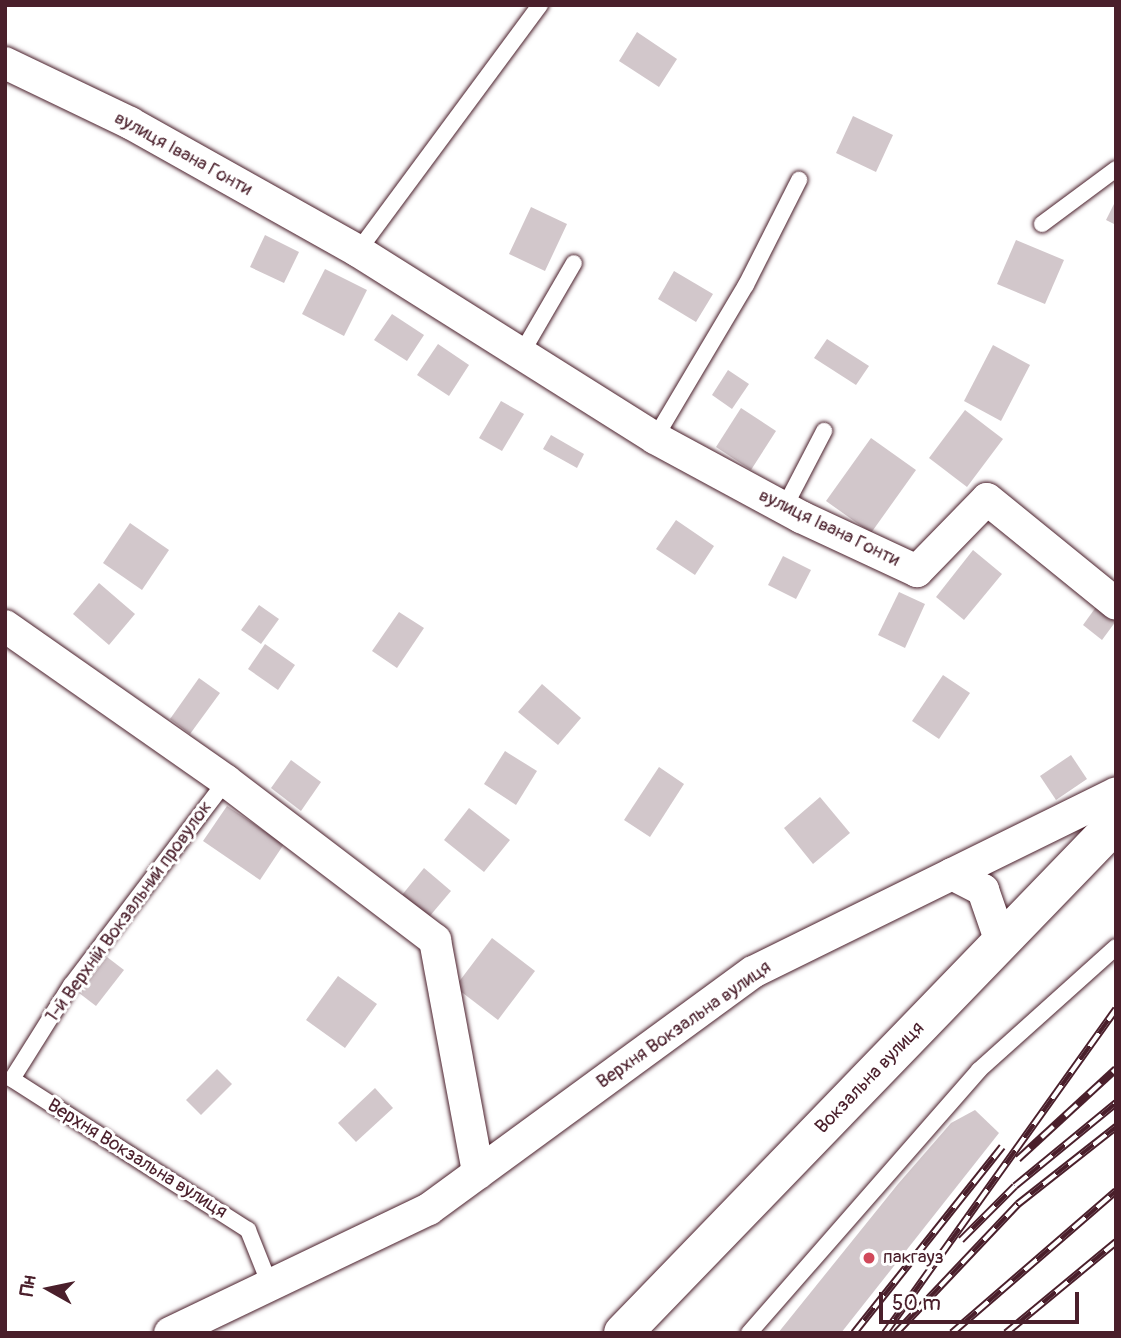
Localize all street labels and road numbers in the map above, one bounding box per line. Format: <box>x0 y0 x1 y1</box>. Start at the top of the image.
street label: вулиця Івана Гонти <box>110 107 256 201</box>
street label: вулиця Івана Гонти <box>755 484 903 572</box>
street label: 1-й Верхній Вокзальний провулок <box>41 797 217 1027</box>
street label: Верхня Вокзальна вулиця <box>592 956 776 1094</box>
street label: Вокзальна вулиця <box>811 1017 929 1139</box>
street label: Верхня Вокзальна вулиця <box>43 1094 231 1224</box>

